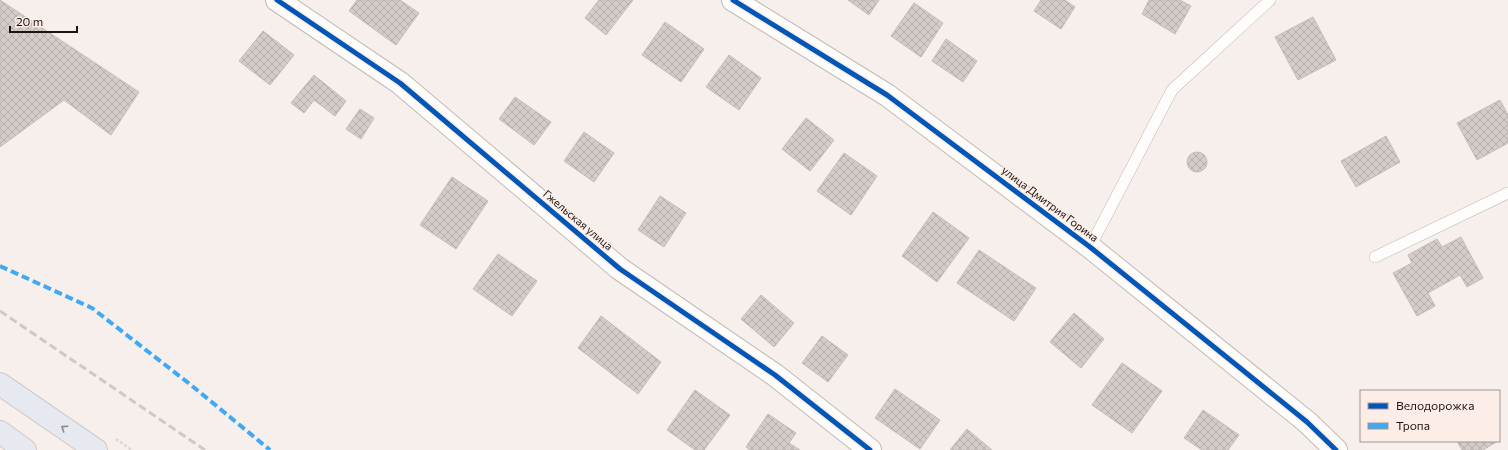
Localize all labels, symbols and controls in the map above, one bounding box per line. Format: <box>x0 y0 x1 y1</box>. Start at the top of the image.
scale bar <box>10 8 77 34</box>
text: 20 m <box>16 14 43 28</box>
street label: улица Дмитрия Горина <box>1000 163 1101 244</box>
street label: Гжельская улица <box>541 187 616 252</box>
legend <box>1360 390 1500 442</box>
text: Велодорожка <box>1396 398 1474 412</box>
text: Тропа <box>1396 418 1430 432</box>
one-way arrow <box>61 425 68 433</box>

